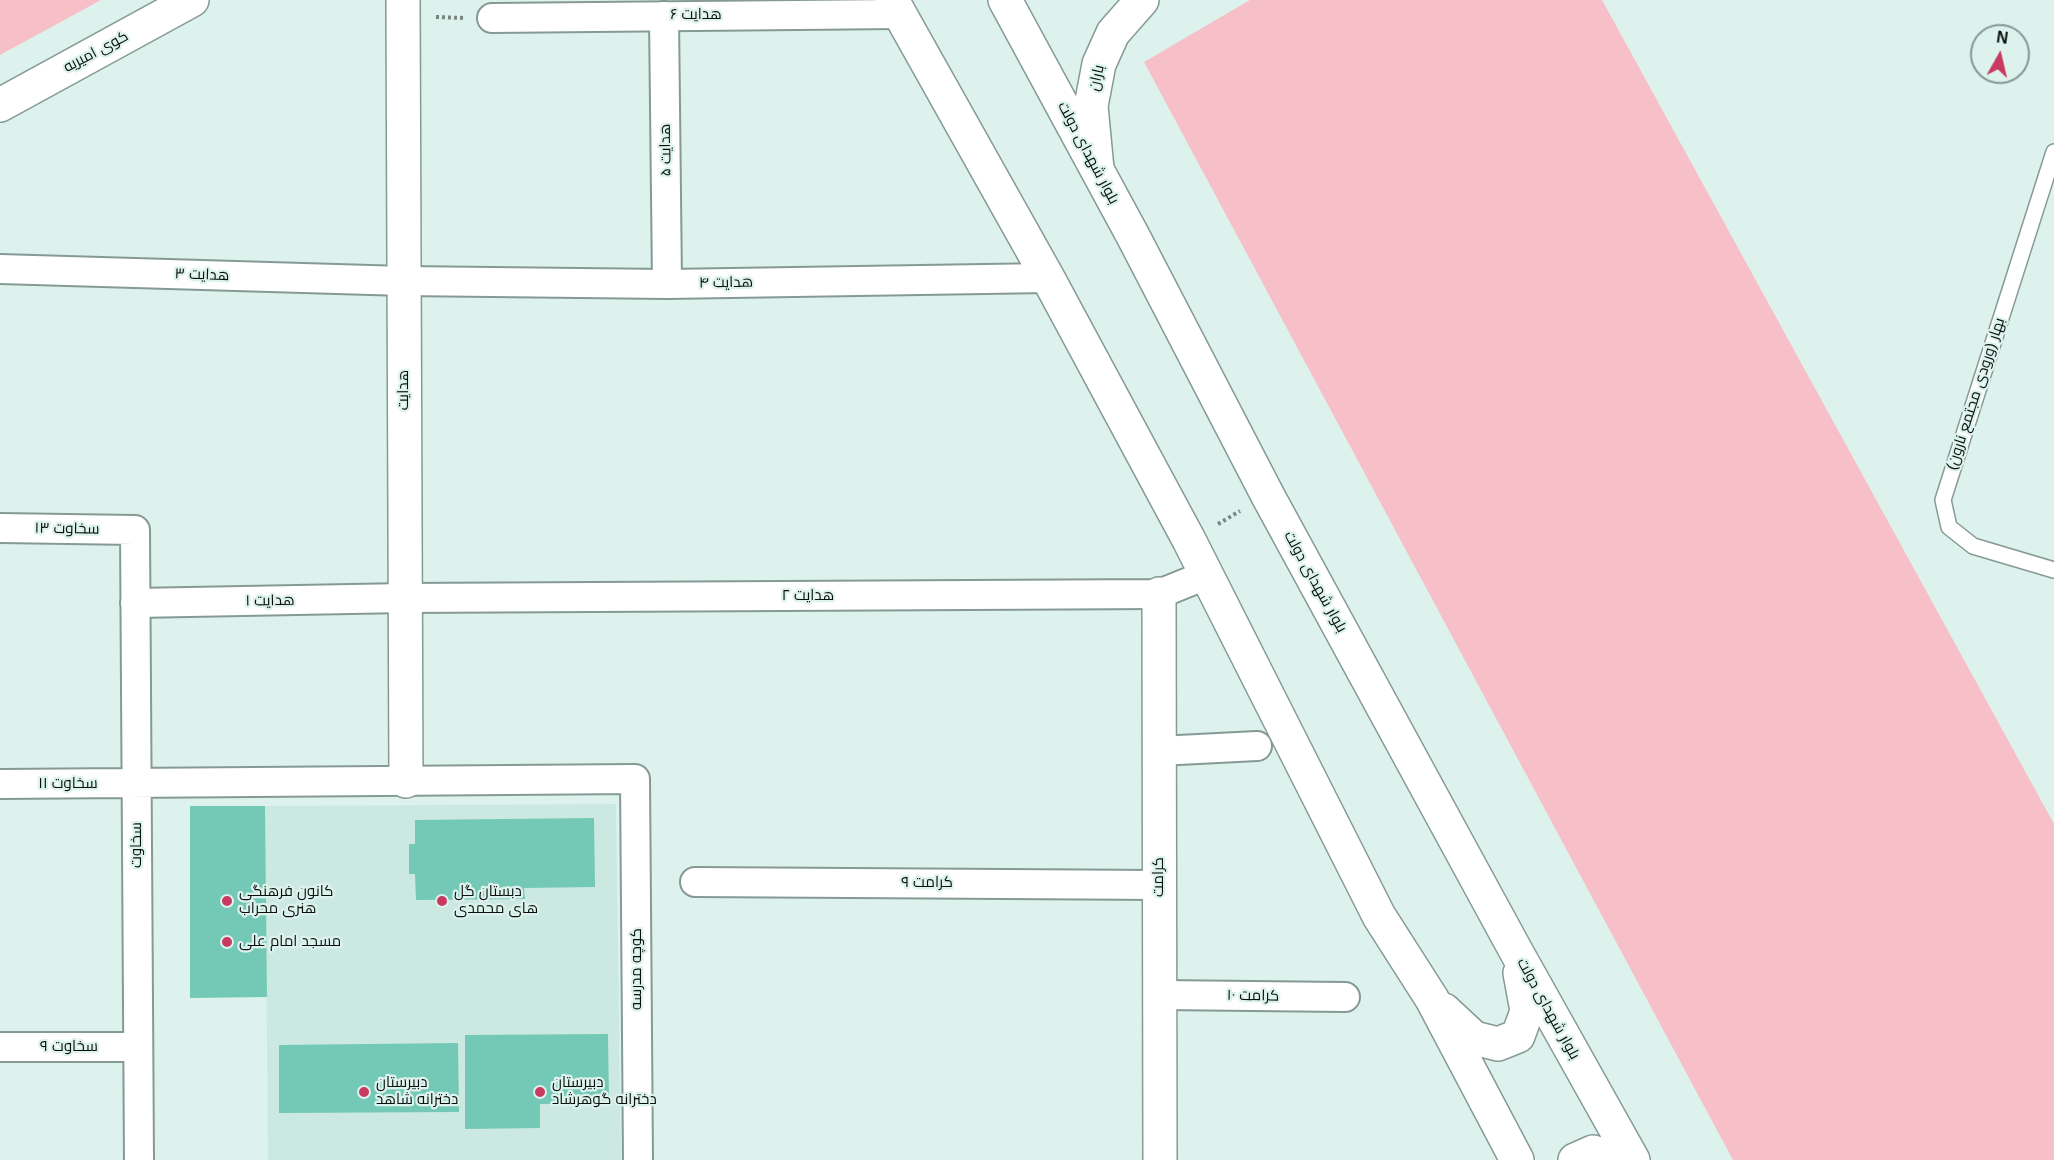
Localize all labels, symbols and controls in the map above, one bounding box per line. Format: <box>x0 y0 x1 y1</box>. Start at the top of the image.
street label: هدایت ۶ <box>670 6 722 24</box>
north arrow <box>1970 24 2030 84</box>
street label: کوی امیریه <box>60 27 132 77</box>
text: N <box>1995 28 2009 47</box>
street label: باران <box>1085 63 1109 93</box>
street label: بلوار شهدای دولت <box>1053 99 1123 207</box>
street label: هدایت ۵ <box>657 124 675 176</box>
street label: هدایت ۳ <box>174 265 230 285</box>
street label: هدایت ۴ <box>699 274 753 292</box>
street label: بهار (ورودی مجتمع نارون) <box>1943 316 2009 472</box>
street label: هدایت <box>395 370 413 410</box>
street label: سخاوت ۱۳ <box>34 519 100 539</box>
street label: بلوار شهدای دولت <box>1280 528 1350 636</box>
street label: هدایت ۲ <box>782 587 834 605</box>
street label: هدایت ۱ <box>245 592 295 610</box>
street label: سخاوت ۱۱ <box>38 775 98 793</box>
street label: سخاوت <box>128 822 146 868</box>
street label: کرامت <box>1150 857 1168 897</box>
street label: کرامت ۹ <box>901 874 953 892</box>
place label: کانون فرهنگی هنری محراب <box>239 883 333 918</box>
place label: دبستان گل های محمدی <box>454 883 538 918</box>
marker: کانون فرهنگی هنری محراب <box>220 894 234 908</box>
marker: دبستان گل های محمدی <box>435 894 449 908</box>
street label: کوچه مدرسه <box>628 928 646 1010</box>
place label: مسجد امام علی <box>239 933 341 951</box>
marker: مسجد امام علی <box>220 935 234 949</box>
street label: بلوار شهدای دولت <box>1513 955 1583 1063</box>
street label: کرامت ۱۰ <box>1227 987 1279 1005</box>
street label: سخاوت ۹ <box>40 1038 98 1056</box>
place label: دبیرستان دخترانه شاهد <box>376 1074 458 1109</box>
place label: دبیرستان دخترانه گوهرشاد <box>552 1074 657 1109</box>
marker: دبیرستان دخترانه شاهد <box>357 1085 371 1099</box>
marker: دبیرستان دخترانه گوهرشاد <box>533 1085 547 1099</box>

